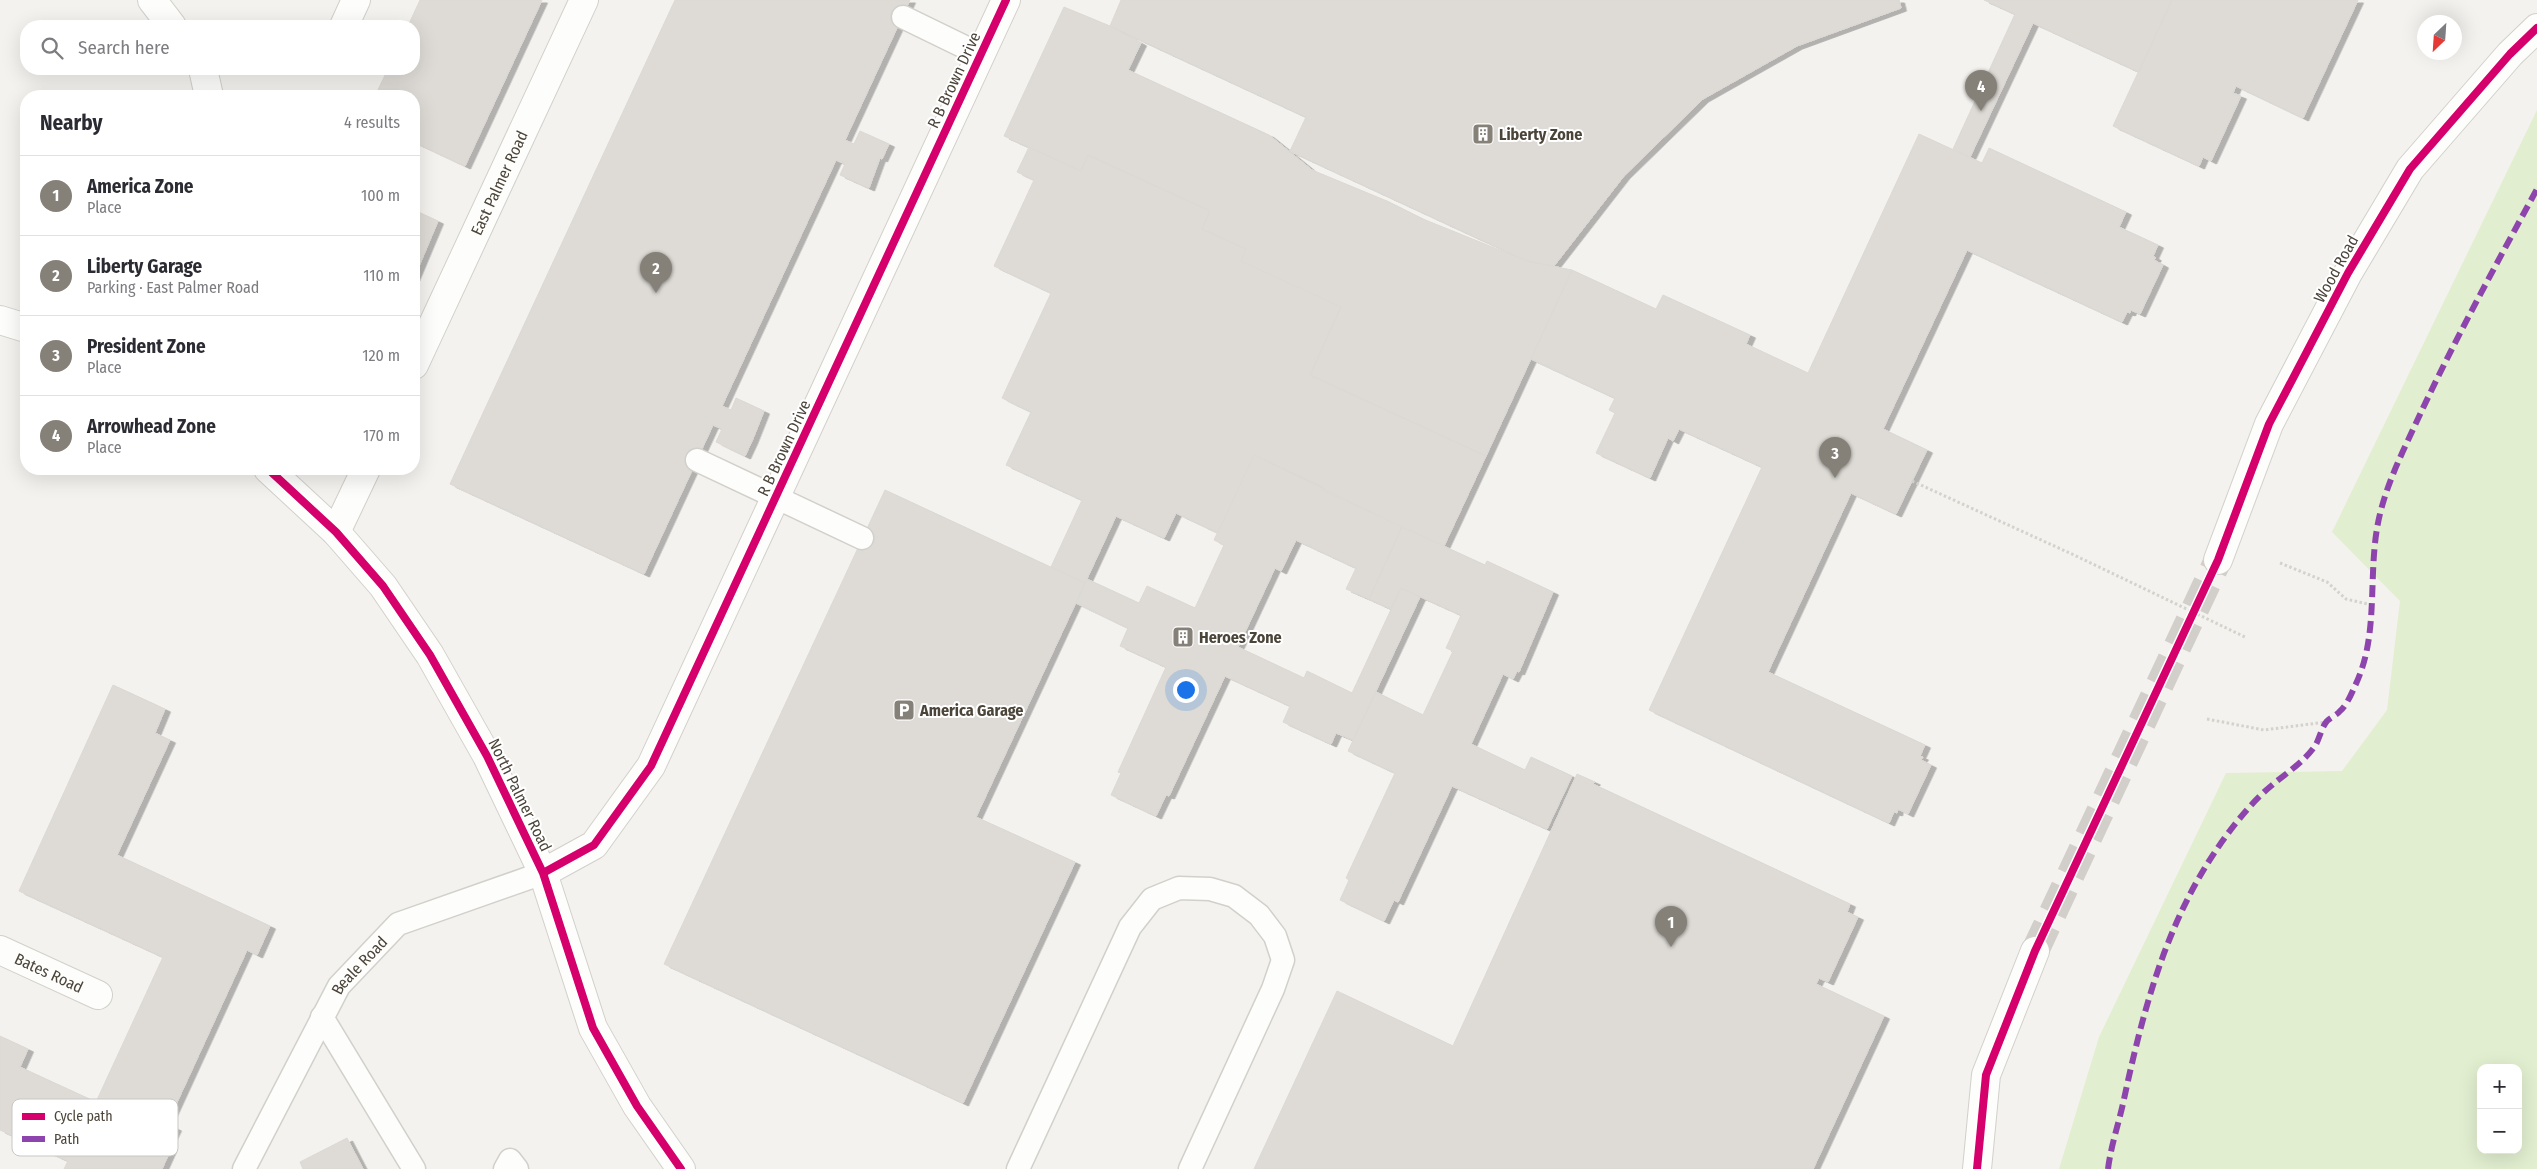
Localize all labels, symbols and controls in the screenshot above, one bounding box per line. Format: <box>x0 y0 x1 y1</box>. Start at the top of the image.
north arrow <box>2417 15 2462 60</box>
search box <box>20 20 420 75</box>
street label: R B Brown Drive <box>923 29 985 131</box>
icon: search <box>38 34 66 62</box>
text: Search here <box>78 36 170 59</box>
pin: 4 <box>1965 70 1997 111</box>
text: Nearby <box>40 110 102 136</box>
text: 4 results <box>344 113 400 132</box>
building icon: Liberty Zone <box>1471 122 1495 146</box>
place label: Liberty Zone <box>1499 125 1582 144</box>
street label: East Palmer Road <box>466 128 531 238</box>
text: America Zone <box>87 175 194 198</box>
text: 1 <box>53 186 59 205</box>
text: 100 m <box>361 186 400 205</box>
text: Place <box>87 198 122 217</box>
street label: Wood Road <box>2310 232 2362 306</box>
pin: 2 <box>640 252 672 293</box>
text: Liberty Garage <box>87 255 202 278</box>
text: 2 <box>52 266 60 285</box>
text: 110 m <box>363 266 400 285</box>
text: Parking · East Palmer Road <box>87 278 259 297</box>
text: President Zone <box>87 335 206 358</box>
text: 3 <box>52 346 60 365</box>
text: 120 m <box>362 346 400 365</box>
text: Place <box>87 358 122 377</box>
street label: R B Brown Drive <box>753 397 815 499</box>
text: Arrowhead Zone <box>87 415 216 438</box>
text: 4 <box>52 426 60 445</box>
text: 170 m <box>363 426 400 445</box>
pin: 3 <box>1819 437 1851 478</box>
text: Place <box>87 438 122 457</box>
building icon: Heroes Zone <box>1171 625 1195 649</box>
place label: Heroes Zone <box>1199 628 1282 647</box>
your location <box>1173 677 1199 703</box>
parking icon: America Garage <box>892 698 916 722</box>
place label: America Garage <box>919 701 1023 720</box>
street label: North Palmer Road <box>484 735 556 855</box>
pin: 1 <box>1655 906 1687 947</box>
street label: Beale Road <box>327 932 391 997</box>
street label: Bates Road <box>12 949 86 996</box>
map controls <box>2477 1064 2522 1154</box>
button: + <box>2477 1064 2522 1109</box>
legend <box>12 1099 178 1156</box>
text: Cycle path <box>54 1108 113 1125</box>
button: − <box>2477 1109 2522 1154</box>
text: Path <box>54 1131 79 1148</box>

